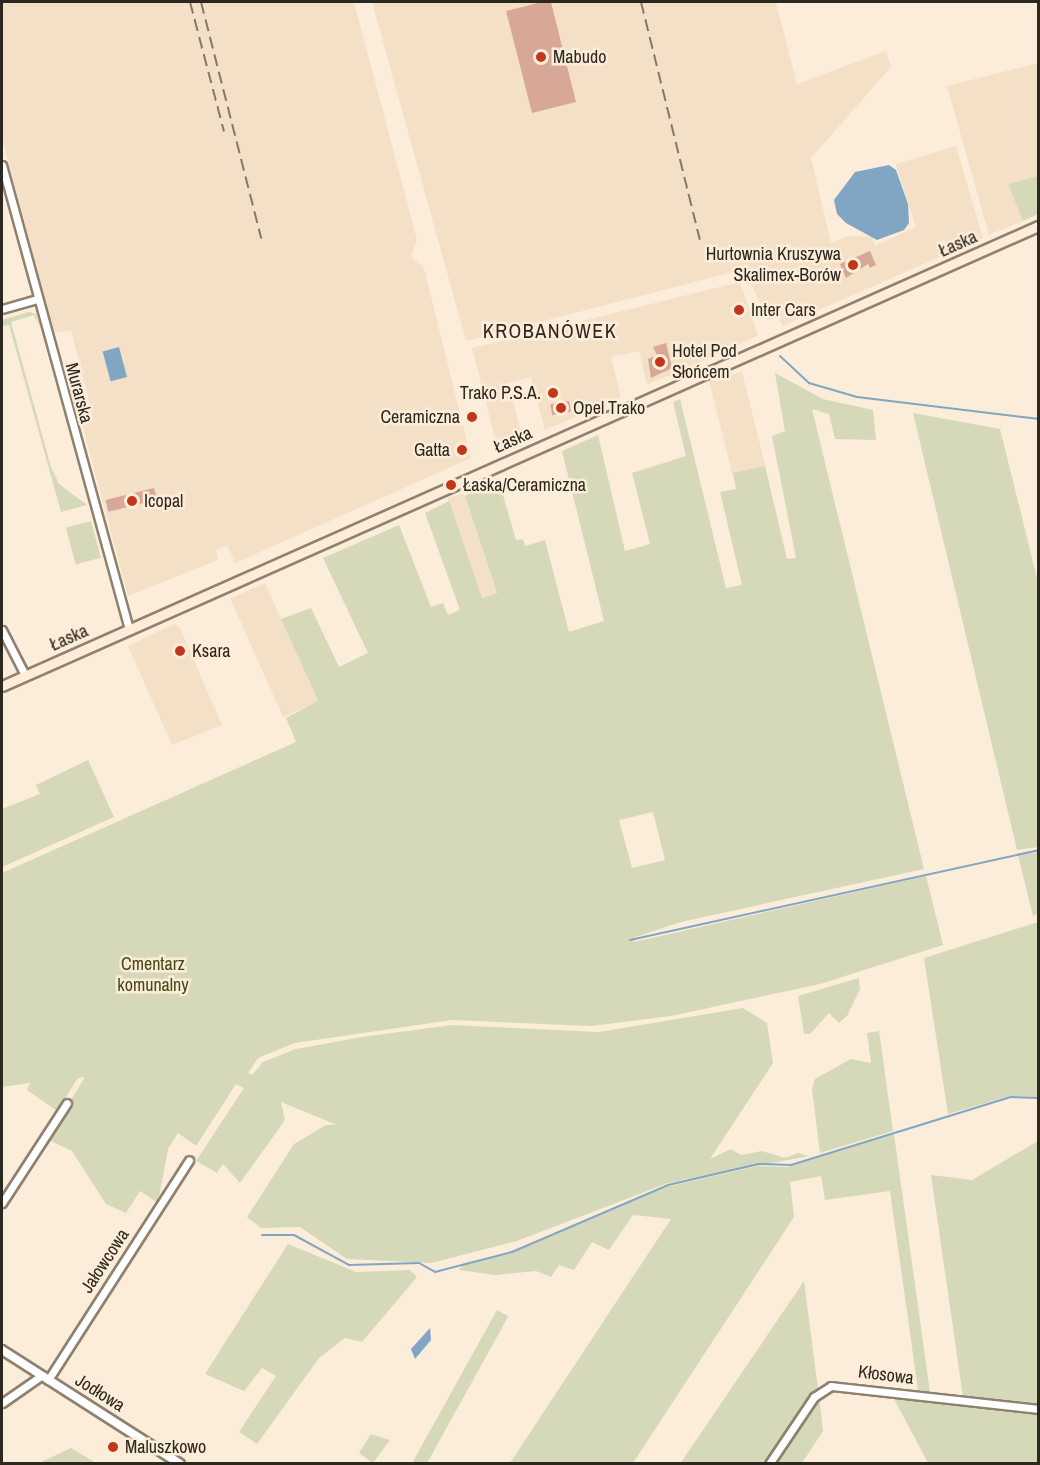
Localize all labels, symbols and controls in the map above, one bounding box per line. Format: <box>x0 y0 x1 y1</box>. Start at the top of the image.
place label: Mabudo <box>553 46 606 68</box>
marker: Mabudo <box>534 50 548 64</box>
street label: Łaska <box>936 226 980 262</box>
place label: Hurtownia Kruszywa Skalimex-Borów <box>706 244 841 286</box>
marker: Hurtownia Kruszywa Skalimex-Borów <box>846 258 860 272</box>
place label: Inter Cars <box>751 299 816 321</box>
marker: Inter Cars <box>732 303 746 317</box>
district label: KROBANÓWEK <box>483 318 617 342</box>
place label: Hotel Pod Słońcem <box>672 341 737 384</box>
marker: Hotel Pod Słońcem <box>653 355 667 369</box>
street label: Murarska <box>61 360 97 426</box>
place label: Trako P.S.A. <box>460 382 541 404</box>
marker: Trako P.S.A. <box>546 386 560 400</box>
place label: Opel Trako <box>573 397 645 419</box>
marker: Opel Trako <box>554 401 568 415</box>
place label: Ceramiczna <box>380 406 460 428</box>
marker: Ceramiczna <box>465 410 479 424</box>
street label: Łaska <box>491 422 535 458</box>
place label: Gatta <box>414 439 450 461</box>
marker: Gatta <box>455 443 469 457</box>
place label: Łaska/Ceramiczna <box>463 474 586 496</box>
marker: Łaska/Ceramiczna <box>444 478 458 492</box>
place label: Icopal <box>144 490 183 512</box>
marker: Icopal <box>125 494 139 508</box>
street label: Łaska <box>47 620 91 656</box>
place label: Ksara <box>192 640 231 662</box>
marker: Ksara <box>173 644 187 658</box>
park label: Cmentarz komunalny <box>117 954 189 996</box>
street label: Jałowcowa <box>76 1225 134 1297</box>
street label: Kłosowa <box>857 1361 915 1389</box>
street label: Jodłowa <box>71 1369 129 1417</box>
place label: Maluszkowo <box>125 1436 206 1458</box>
marker: Maluszkowo <box>106 1440 120 1454</box>

